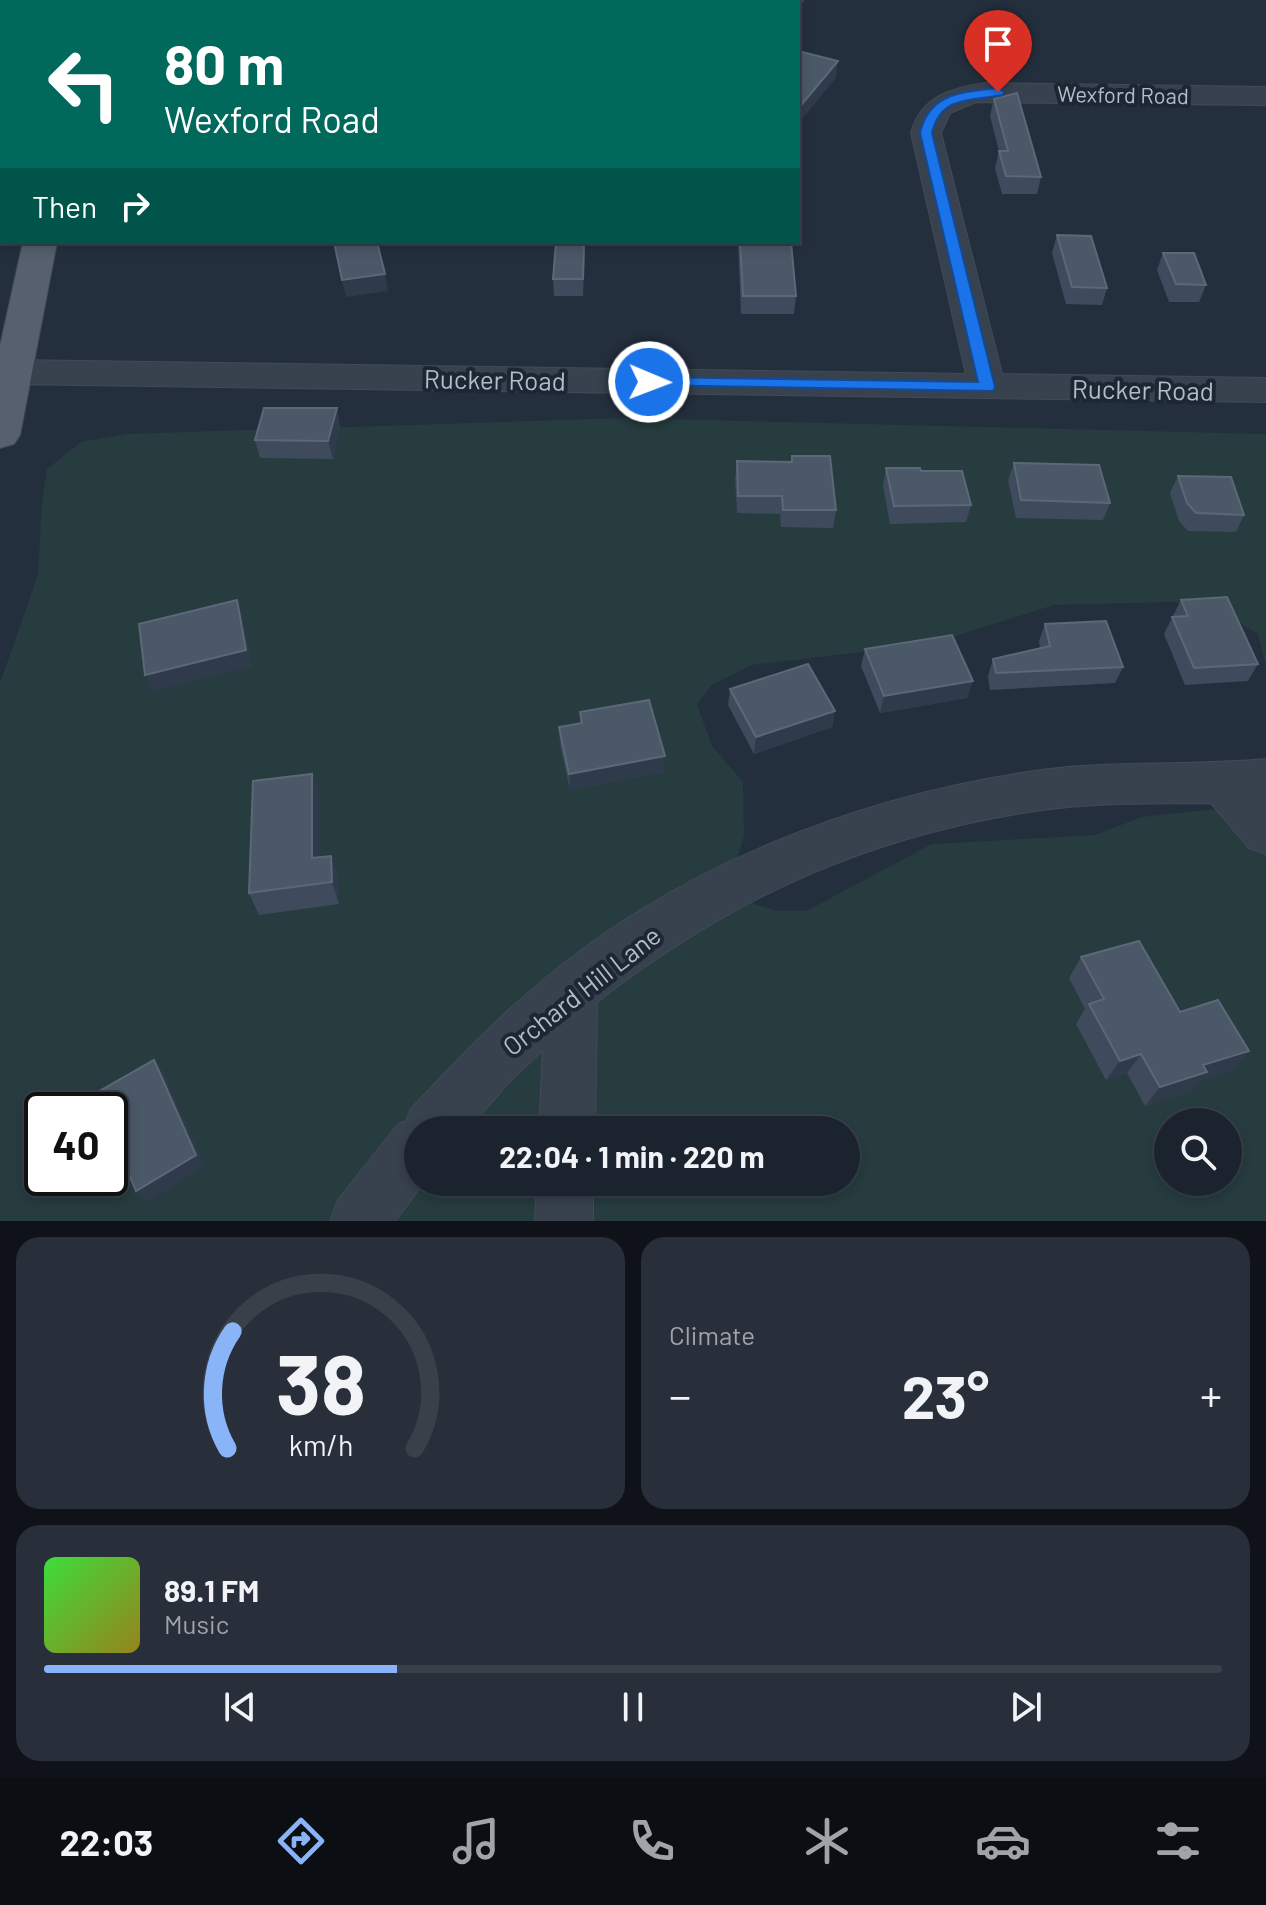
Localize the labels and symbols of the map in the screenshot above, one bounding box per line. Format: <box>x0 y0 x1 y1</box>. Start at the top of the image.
pin <box>964 10 1032 92</box>
street label: Wexford Road <box>1057 80 1189 108</box>
position arrow <box>607 340 691 424</box>
street label: Rucker Road <box>424 362 566 396</box>
street label: Rucker Road <box>1072 372 1214 406</box>
street label: Orchard Hill Lane <box>496 919 666 1061</box>
speed limit sign: 40 <box>24 1092 128 1196</box>

